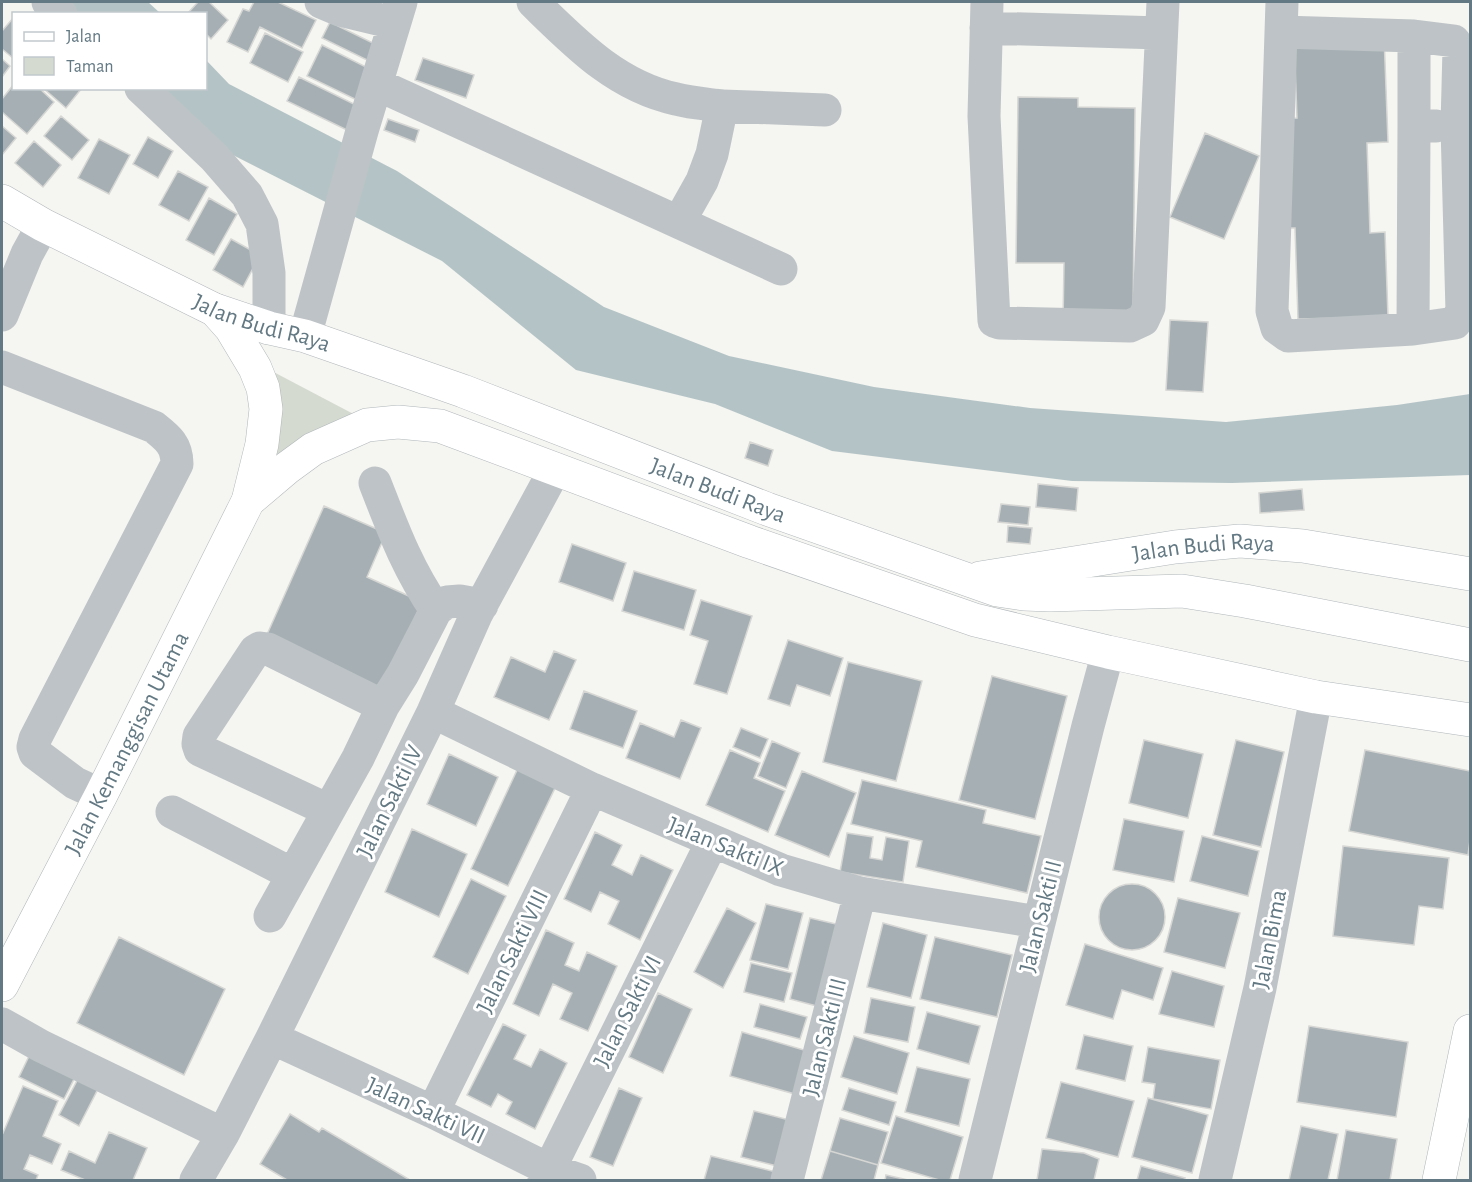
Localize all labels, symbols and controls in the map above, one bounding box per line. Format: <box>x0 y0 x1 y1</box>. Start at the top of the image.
legend <box>12 12 207 90</box>
text: Jalan <box>66 28 101 46</box>
text: Taman <box>66 58 114 76</box>
street label: Jalan Budi Raya <box>189 290 334 357</box>
street label: Jalan Budi Raya <box>647 454 789 528</box>
street label: Jalan Budi Raya <box>1131 530 1276 567</box>
street label: Jalan Kemanggisan Utama <box>61 628 194 859</box>
street label: Jalan Sakti IV <box>353 741 427 861</box>
street label: Jalan Sakti IX <box>664 813 787 881</box>
street label: Jalan Sakti II <box>1015 858 1066 975</box>
street label: Jalan Sakti VIII <box>473 886 553 1017</box>
street label: Jalan Bima <box>1249 888 1291 991</box>
street label: Jalan Sakti VI <box>590 952 666 1071</box>
street label: Jalan Sakti III <box>799 976 851 1099</box>
street label: Jalan Sakti VII <box>363 1073 489 1149</box>

